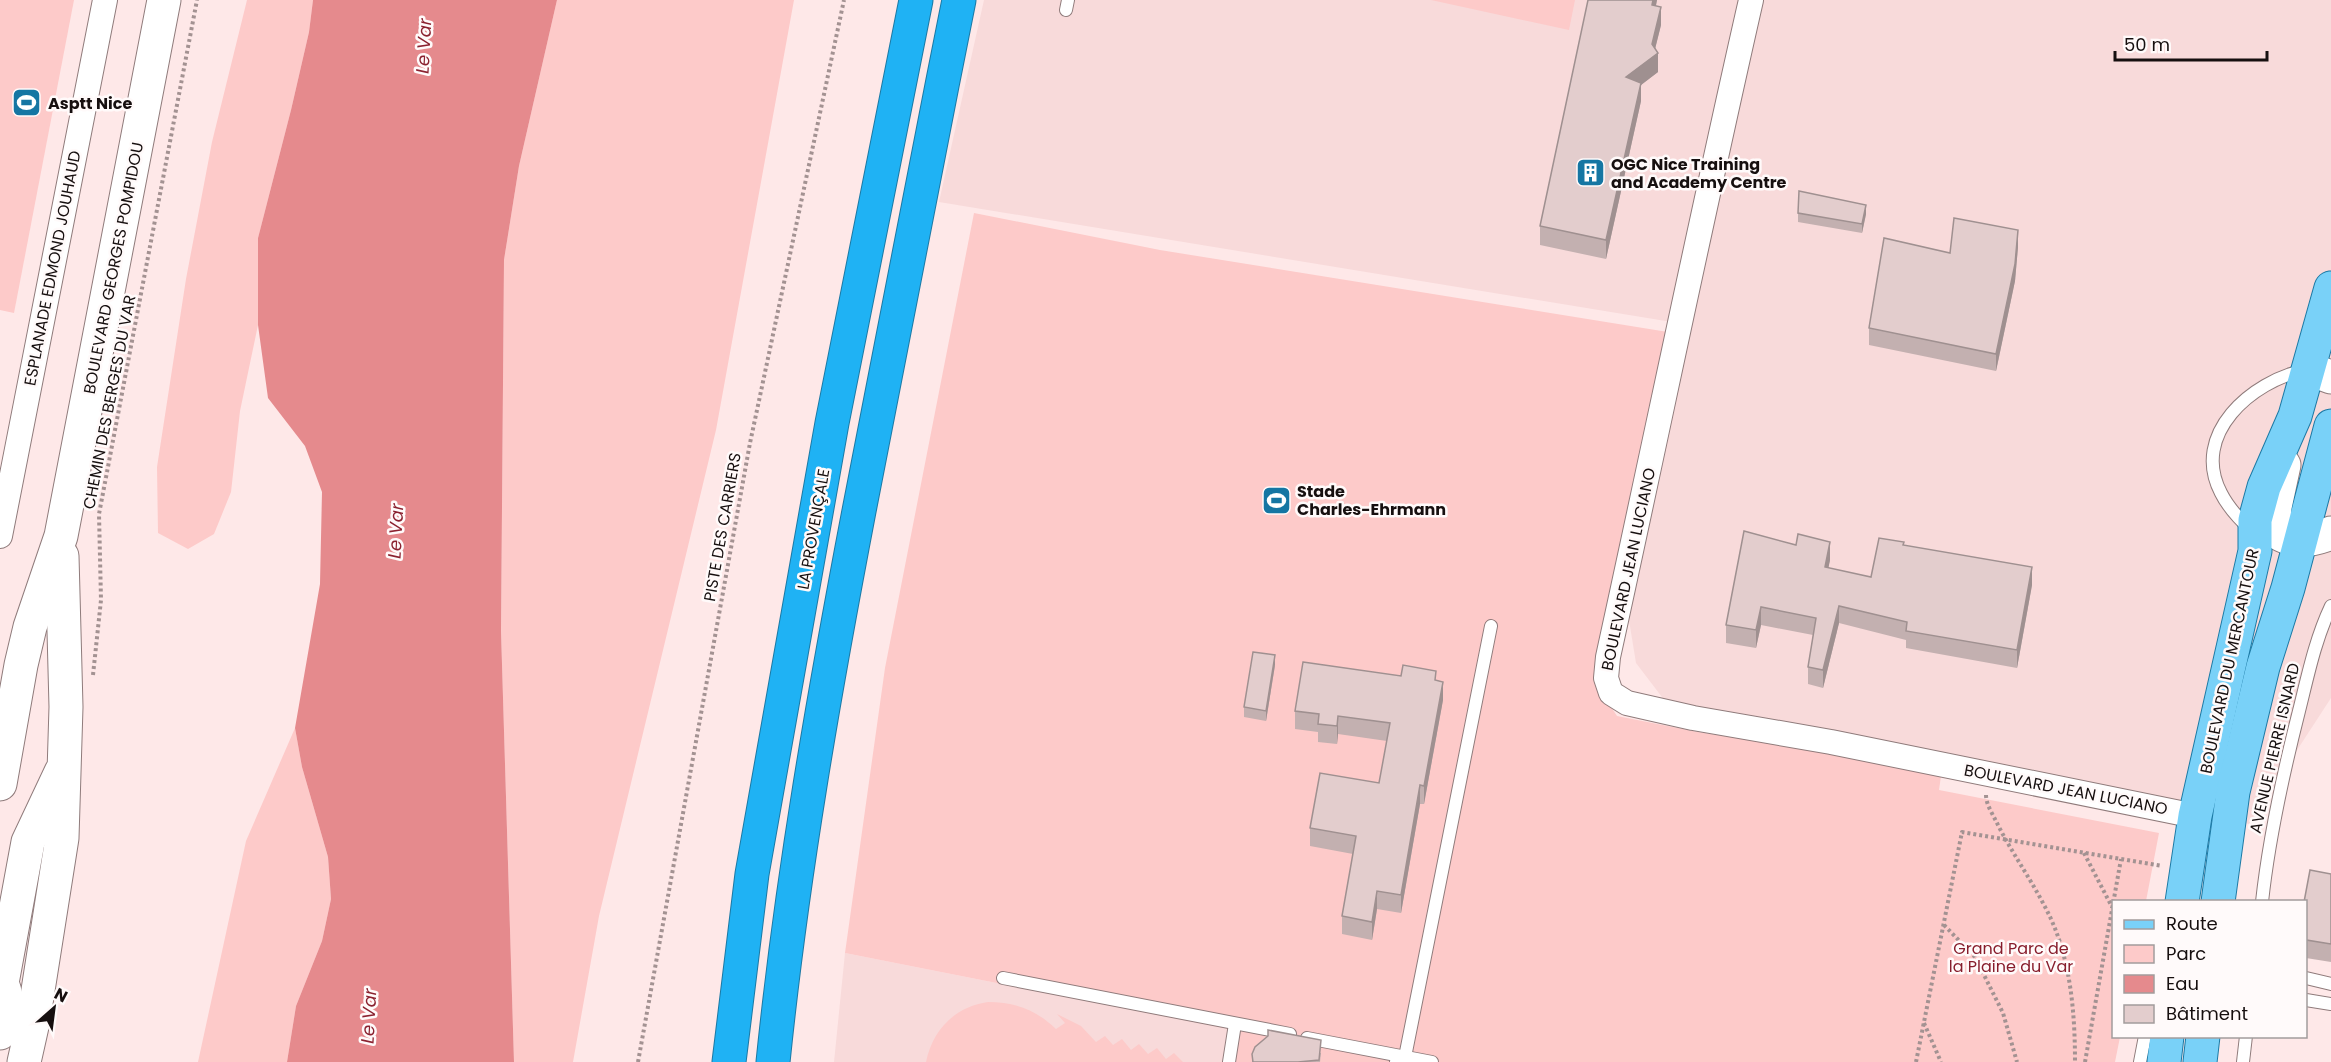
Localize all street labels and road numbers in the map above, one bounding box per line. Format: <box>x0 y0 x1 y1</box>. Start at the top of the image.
street label: BOULEVARD GEORGES POMPIDOU <box>78 140 149 396</box>
street label: ESPLANADE EDMOND JOUHAUD <box>18 149 87 388</box>
street label: CHEMIN DES BERGES DU VAR <box>77 293 142 511</box>
street label: PISTE DES CARRIERS <box>698 451 747 603</box>
street label: BOULEVARD JEAN LUCIANO <box>1596 466 1661 673</box>
street label: LA PROVENÇALE <box>792 467 835 591</box>
street label: BOULEVARD DU MERCANTOUR <box>2194 546 2265 776</box>
street label: AVENUE PIERRE ISNARD <box>2244 661 2305 836</box>
street label: BOULEVARD JEAN LUCIANO <box>1962 758 2170 821</box>

